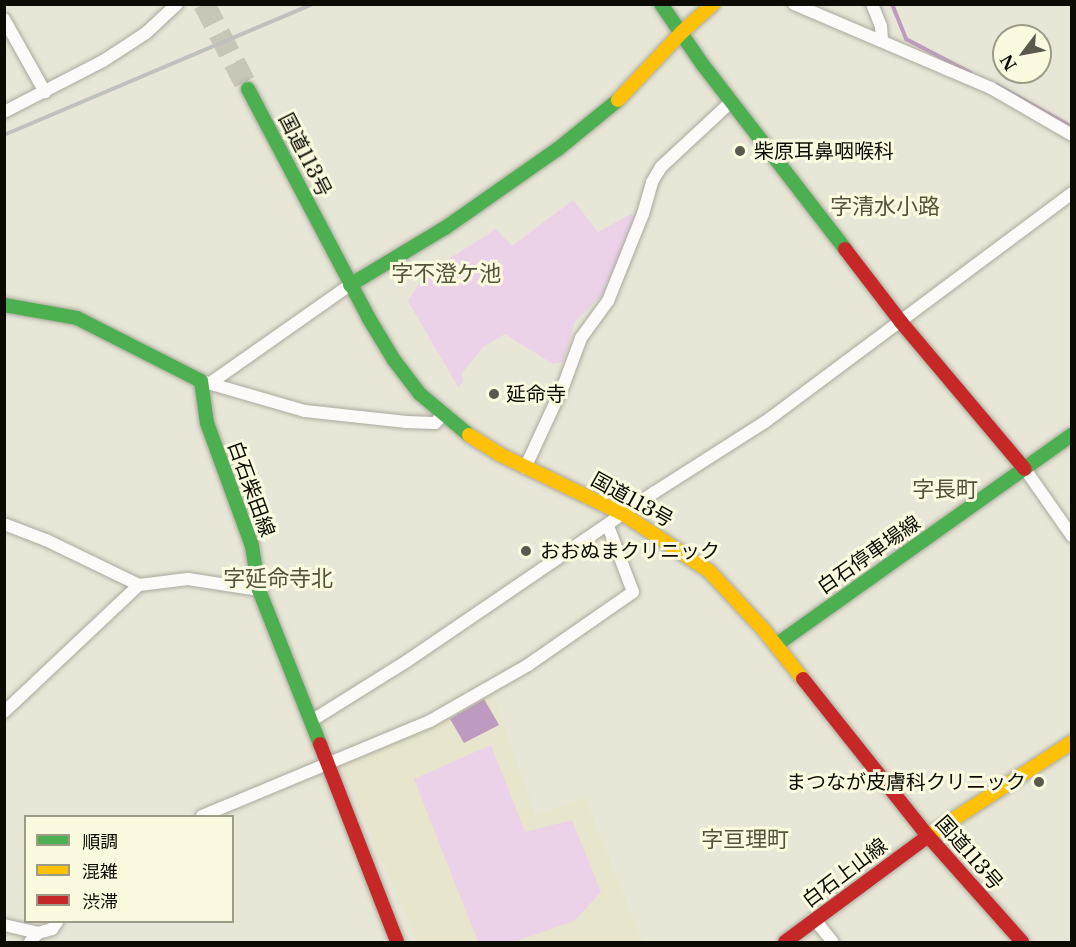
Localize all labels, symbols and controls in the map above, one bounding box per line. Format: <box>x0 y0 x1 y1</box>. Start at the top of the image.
north arrow <box>992 24 1052 84</box>
text: N <box>996 51 1021 74</box>
street label: 国道113号 <box>274 109 336 201</box>
place label: 柴原耳鼻咽喉科 <box>754 139 894 163</box>
marker: 柴原耳鼻咽喉科 <box>731 142 749 160</box>
district label: 字清水小路 <box>830 194 940 220</box>
district label: 字不澄ケ池 <box>391 261 501 287</box>
place label: 延命寺 <box>506 382 566 406</box>
marker: 延命寺 <box>487 387 501 401</box>
street label: 白石柴田線 <box>223 438 279 540</box>
street label: 国道113号 <box>587 468 677 532</box>
district label: 字長町 <box>912 477 978 503</box>
street label: 白石停車場線 <box>813 511 925 599</box>
place label: おおぬまクリニック <box>540 539 720 563</box>
marker: おおぬまクリニック <box>517 542 535 560</box>
district label: 字延命寺北 <box>223 566 333 592</box>
place label: まつなが皮膚科クリニック <box>786 770 1026 794</box>
marker: まつなが皮膚科クリニック <box>1030 773 1048 791</box>
street label: 国道113号 <box>930 811 1008 895</box>
legend <box>24 815 234 923</box>
district label: 字亘理町 <box>701 827 789 853</box>
text: 順調 <box>82 831 118 853</box>
street label: 白石上山線 <box>798 833 892 913</box>
text: 混雑 <box>82 861 118 883</box>
text: 渋滞 <box>82 891 118 913</box>

